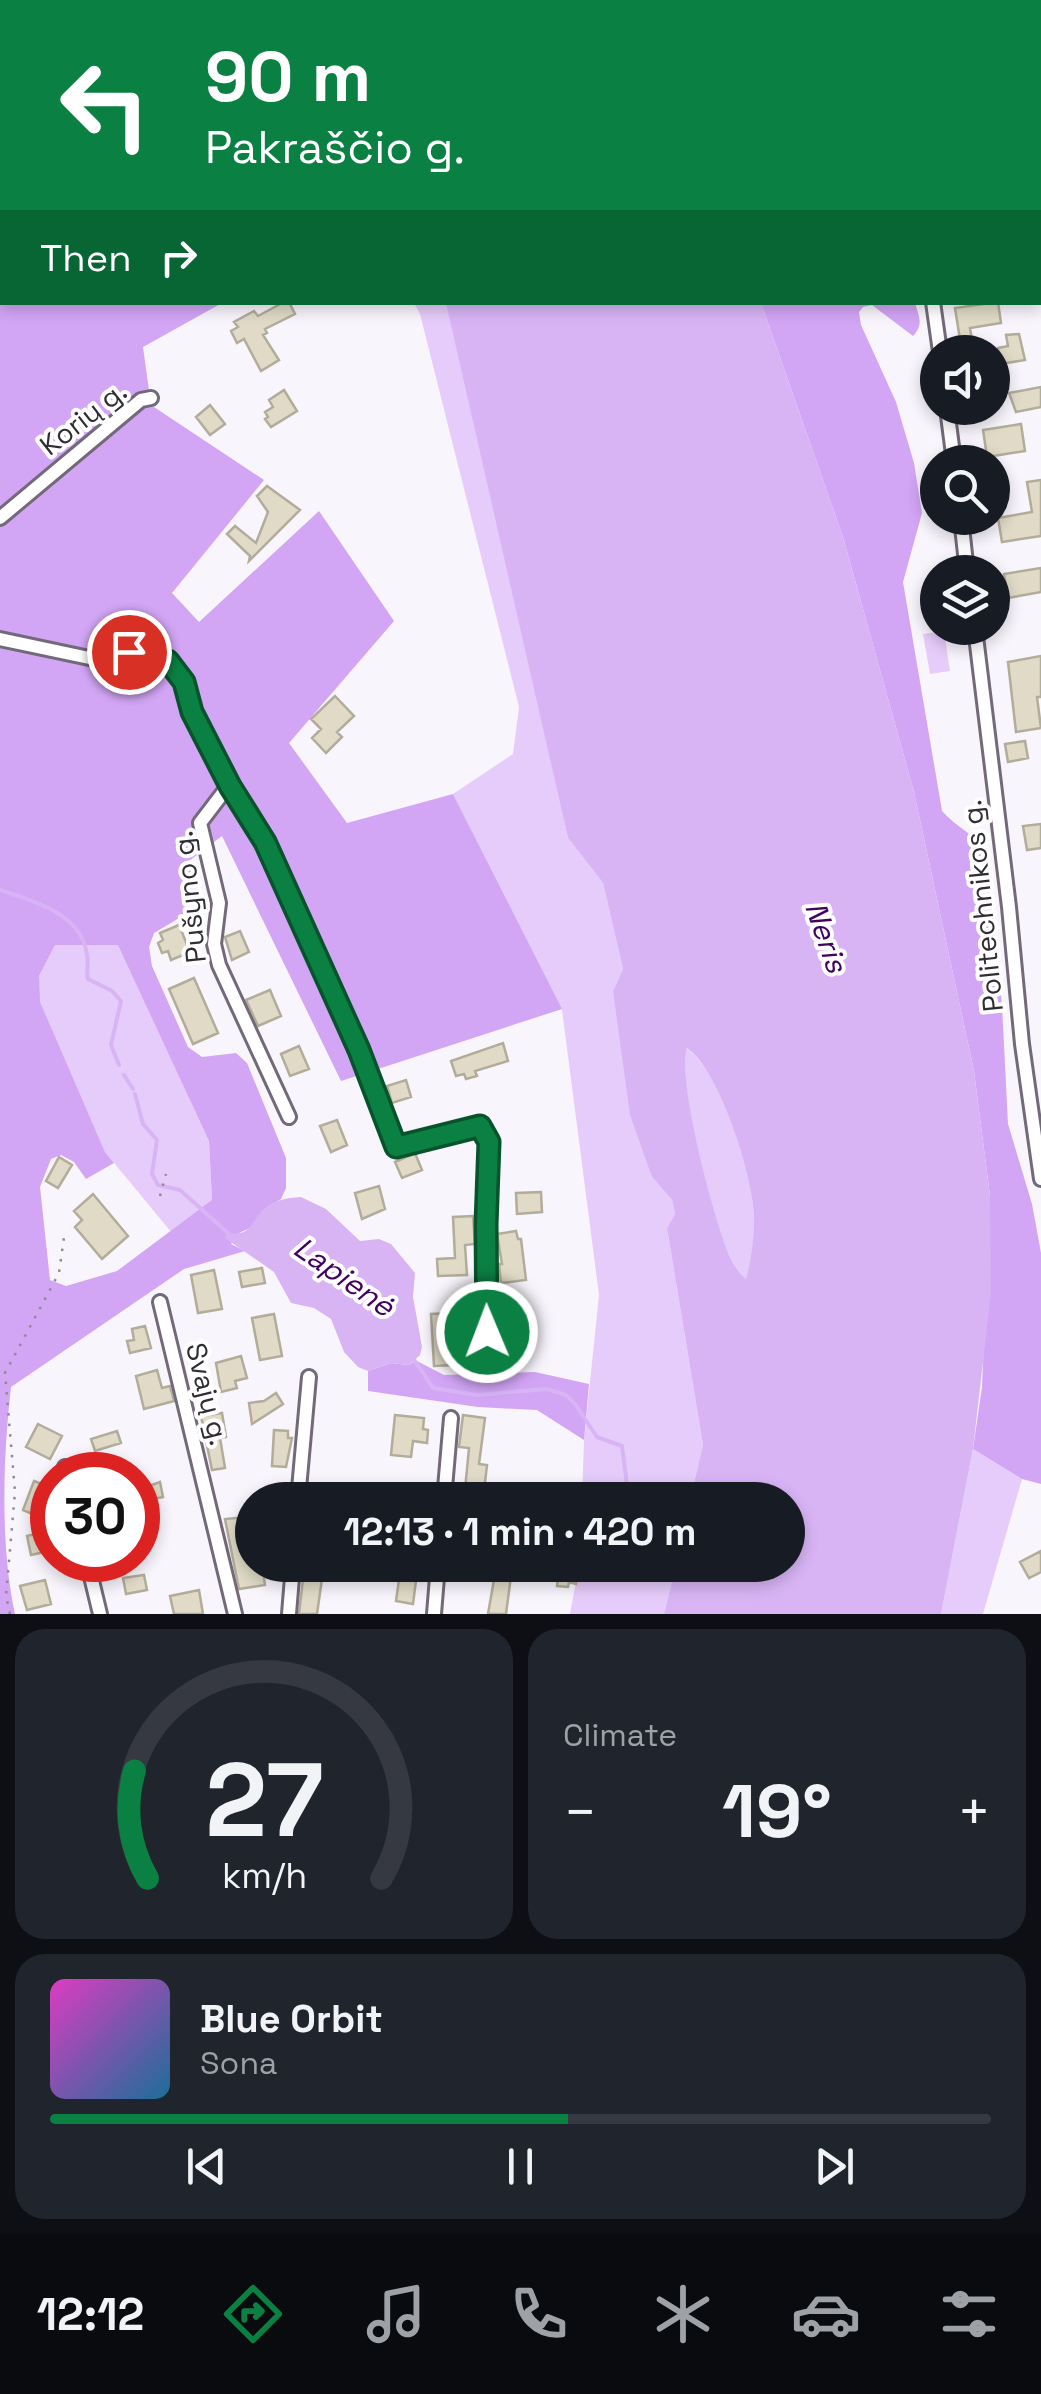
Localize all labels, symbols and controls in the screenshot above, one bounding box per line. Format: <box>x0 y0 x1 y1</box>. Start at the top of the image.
text: 90 m <box>205 32 371 121</box>
icon: left <box>40 40 170 170</box>
text: Pakraščio g. <box>205 119 465 176</box>
icon: right <box>151 230 206 285</box>
text: Then <box>40 234 131 282</box>
map controls <box>920 335 1010 645</box>
button: sound <box>920 335 1010 425</box>
street label: Korių g. <box>32 373 134 463</box>
button: search <box>920 445 1010 535</box>
button: layers <box>920 555 1010 645</box>
pin <box>87 610 172 695</box>
icon: arrive <box>102 625 157 680</box>
street label: Politechnikos g. <box>953 798 1011 1014</box>
street label: Pušyno g. <box>164 829 214 965</box>
water label: Neris <box>796 896 857 978</box>
water label: Lapienė <box>286 1228 403 1326</box>
position arrow <box>435 1280 539 1384</box>
street label: Svajų g. <box>178 1339 238 1449</box>
speed limit sign: 30 <box>30 1452 160 1582</box>
text: 12:13 · 1 min · 420 m <box>344 1508 696 1556</box>
text: Climate <box>563 1715 677 1755</box>
text: 27 <box>205 1734 323 1866</box>
text: 19° <box>722 1763 832 1859</box>
text: − <box>563 1777 597 1847</box>
text: + <box>957 1777 991 1847</box>
text: km/h <box>221 1853 307 1898</box>
text: Blue Orbit <box>200 1995 383 2043</box>
text: Sona <box>200 2043 277 2083</box>
icon: previous <box>179 2139 234 2194</box>
icon: pause <box>493 2139 548 2194</box>
icon: next <box>807 2139 862 2194</box>
icon: directions <box>218 2279 288 2349</box>
icon: music <box>361 2279 431 2349</box>
icon: phone <box>504 2279 574 2349</box>
icon: climate <box>648 2279 718 2349</box>
icon: car <box>791 2279 861 2349</box>
icon: filters <box>934 2279 1004 2349</box>
text: 12:12 <box>37 2286 144 2343</box>

